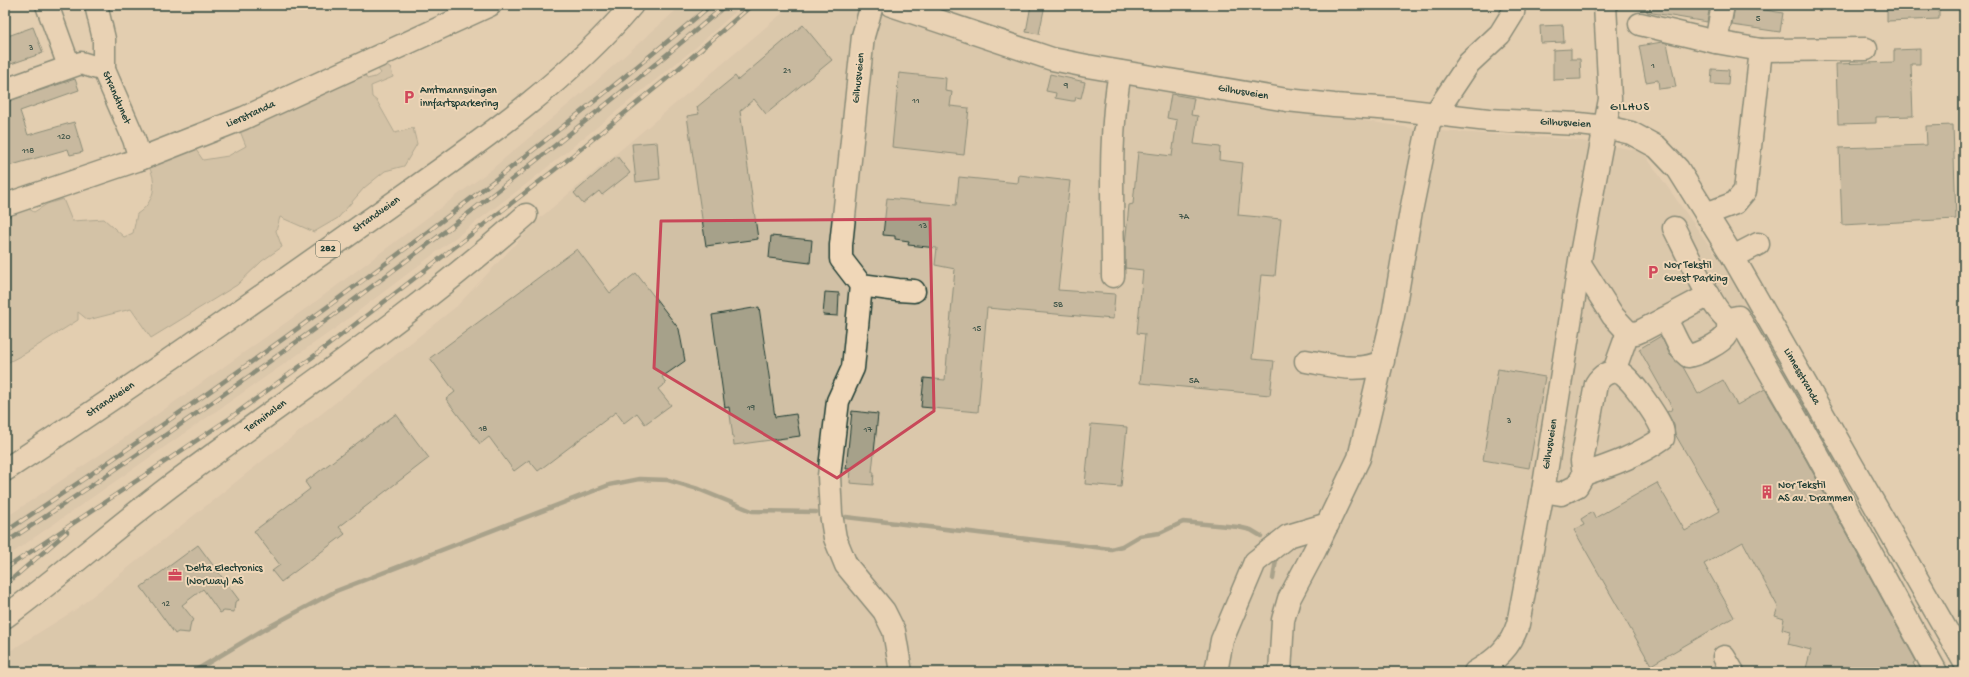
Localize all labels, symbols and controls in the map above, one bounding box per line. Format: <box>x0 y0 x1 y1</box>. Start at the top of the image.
house number: 5 <box>1756 14 1761 25</box>
house number: 3 <box>28 43 34 54</box>
street label: Gilhusveien <box>850 51 868 104</box>
house number: 1 <box>1650 61 1655 72</box>
house number: 21 <box>783 66 791 77</box>
street label: Strandtunet <box>99 70 133 127</box>
house number: 9 <box>1063 81 1069 92</box>
street label: Gilhusveien <box>1217 82 1270 103</box>
place label: Amtmannsvingen innfartsparkering <box>420 85 499 110</box>
parking icon: Amtmannsvingen innfartsparkering <box>401 89 417 105</box>
house number: 11 <box>911 96 920 107</box>
street label: Lierstranda <box>224 98 278 130</box>
district label: GILHUS <box>1610 101 1650 115</box>
street label: Gilhusveien <box>1540 116 1592 131</box>
house number: 120 <box>56 132 71 143</box>
house number: 118 <box>21 146 34 157</box>
street label: Strandveien <box>351 193 403 236</box>
house number: 7A <box>1178 212 1190 223</box>
house number: 13 <box>918 221 927 232</box>
road number: 282 <box>316 241 340 257</box>
place label: Nor Tekstil Guest Parking <box>1664 260 1728 285</box>
parking icon: Nor Tekstil Guest Parking <box>1645 264 1661 280</box>
house number: 5B <box>1053 300 1063 311</box>
house number: 15 <box>972 324 981 335</box>
street label: Linnesstranda <box>1781 346 1823 408</box>
house number: 5A <box>1189 376 1200 387</box>
street label: Strandveien <box>85 379 138 420</box>
street label: Terminalen <box>242 397 290 436</box>
house number: 19 <box>746 403 756 414</box>
house number: 3 <box>1506 416 1512 427</box>
street label: Gilhusveien <box>1541 417 1561 470</box>
house number: 18 <box>478 424 487 435</box>
house number: 17 <box>863 425 872 436</box>
place label: Nor Tekstil AS av. Drammen <box>1778 480 1854 505</box>
building icon: Nor Tekstil AS av. Drammen <box>1759 484 1775 500</box>
place label: Delta Electronics (Norway) AS <box>185 563 264 588</box>
office icon: Delta Electronics (Norway) AS <box>167 567 183 583</box>
house number: 12 <box>161 599 171 610</box>

